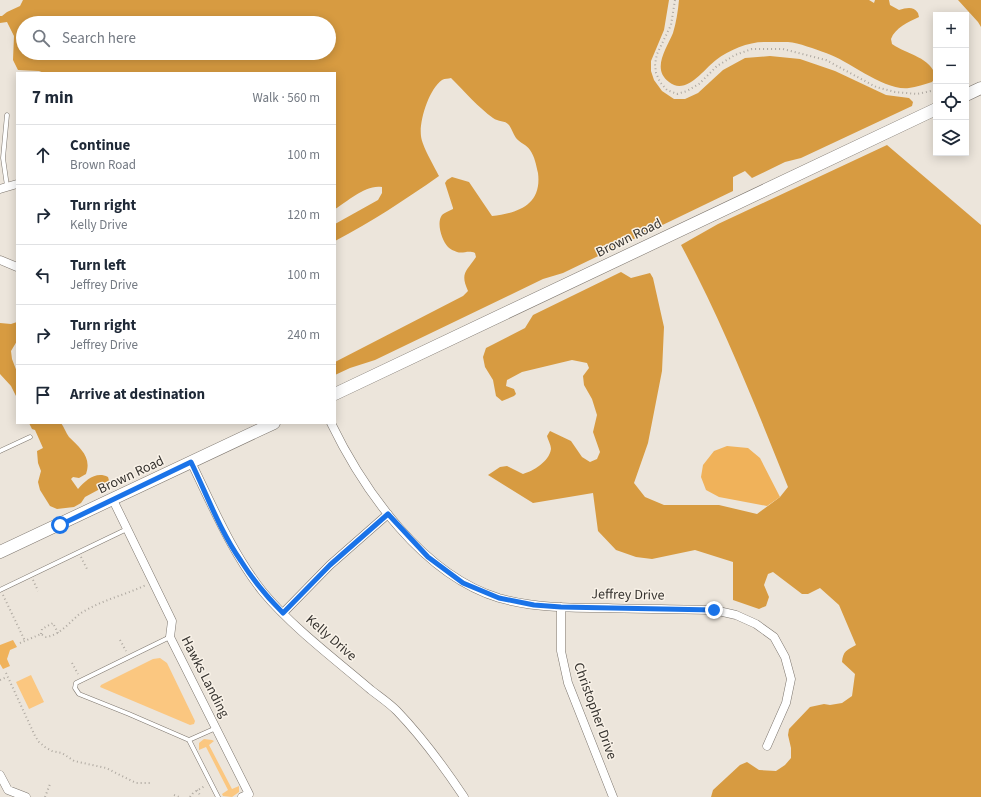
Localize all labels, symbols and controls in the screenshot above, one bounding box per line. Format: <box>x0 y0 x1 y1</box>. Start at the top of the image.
map controls <box>933 12 969 156</box>
button: + <box>933 12 969 48</box>
search box <box>16 16 336 60</box>
icon: search <box>30 27 52 49</box>
text: Search here <box>62 28 136 49</box>
button: − <box>933 48 969 84</box>
button: locate <box>933 84 969 120</box>
text: 7 min <box>32 86 73 110</box>
text: Walk · 560 m <box>252 89 320 107</box>
button: layers <box>933 120 969 156</box>
text: Continue <box>70 135 130 156</box>
icon: ahead <box>32 144 54 166</box>
text: 100 m <box>287 146 320 164</box>
text: Brown Road <box>70 156 136 174</box>
text: Turn right <box>70 195 136 216</box>
icon: right <box>32 204 54 226</box>
text: 120 m <box>287 206 320 224</box>
street label: Brown Road <box>593 213 665 263</box>
text: Kelly Drive <box>70 216 127 234</box>
text: Turn left <box>70 255 126 276</box>
icon: left <box>32 264 54 286</box>
text: 100 m <box>287 266 320 284</box>
text: Jeffrey Drive <box>70 276 138 294</box>
text: Turn right <box>70 315 136 336</box>
icon: right <box>32 324 54 346</box>
text: 240 m <box>287 326 320 344</box>
text: Jeffrey Drive <box>70 336 138 354</box>
icon: arrive <box>32 384 54 406</box>
text: Arrive at destination <box>70 384 205 405</box>
street label: Brown Road <box>95 451 167 499</box>
route start <box>51 516 69 534</box>
street label: Jeffrey Drive <box>591 584 665 606</box>
route end <box>705 601 723 619</box>
street label: Kelly Drive <box>301 610 361 666</box>
street label: Hawks Landing <box>176 633 234 721</box>
street label: Christopher Drive <box>568 660 622 762</box>

